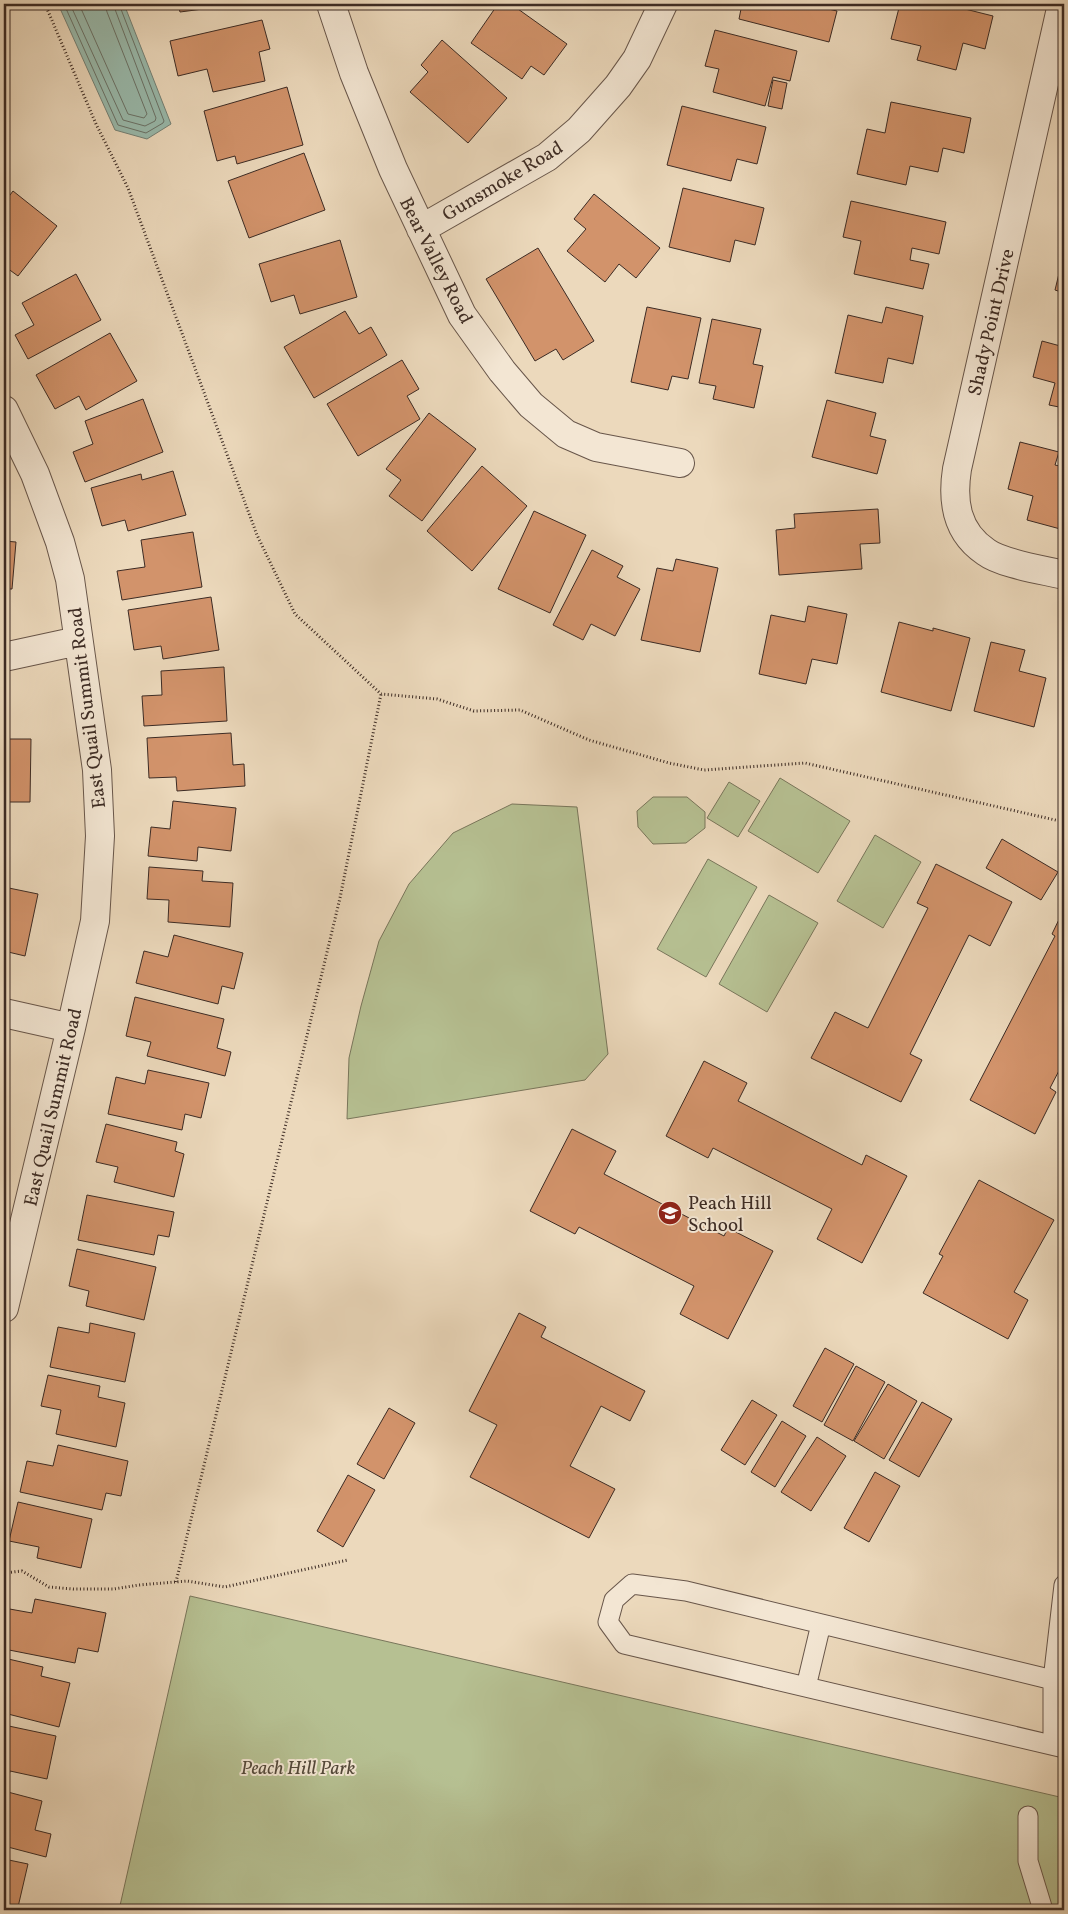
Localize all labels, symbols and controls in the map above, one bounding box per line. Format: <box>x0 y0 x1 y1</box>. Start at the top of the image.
street label: Gunsmoke Road <box>438 135 568 228</box>
street label: Bear Valley Road <box>392 193 478 329</box>
street label: Shady Point Drive <box>962 246 1022 399</box>
street label: East Quail Summit Road <box>63 606 113 810</box>
street label: East Quail Summit Road <box>18 1006 89 1209</box>
place label: Peach Hill School <box>688 1191 772 1239</box>
school or university icon: Peach Hill School <box>657 1200 683 1226</box>
park label: Peach Hill Park <box>241 1756 356 1782</box>

